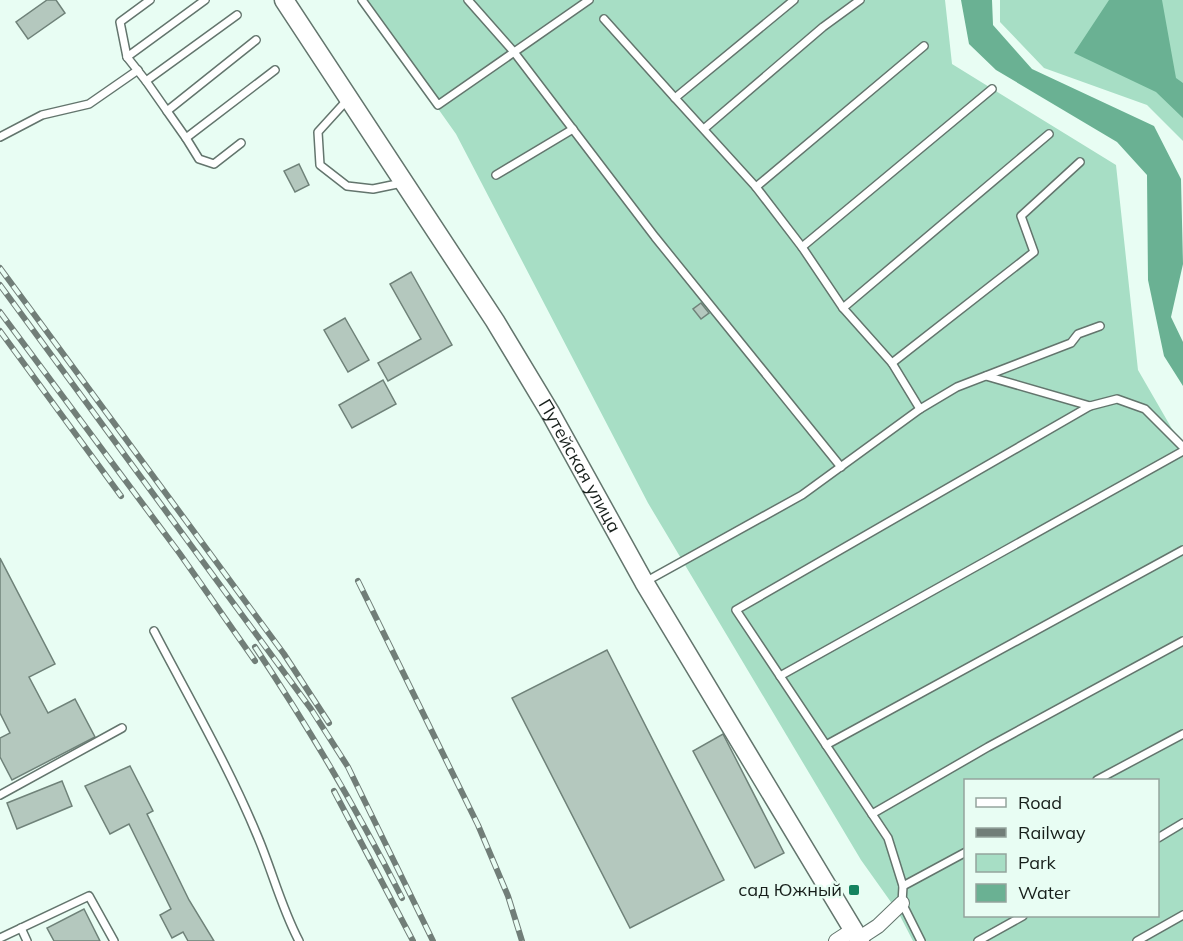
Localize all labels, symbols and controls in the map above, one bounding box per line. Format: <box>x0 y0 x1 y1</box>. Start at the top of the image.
street label: Путейская улица <box>534 395 626 537</box>
legend <box>964 779 1159 917</box>
text: Road <box>1018 791 1062 814</box>
text: Railway <box>1018 821 1086 844</box>
text: Park <box>1018 851 1057 874</box>
place label: сад Южный <box>738 878 842 901</box>
text: Water <box>1018 881 1071 904</box>
marker: сад Южный <box>847 883 861 897</box>

